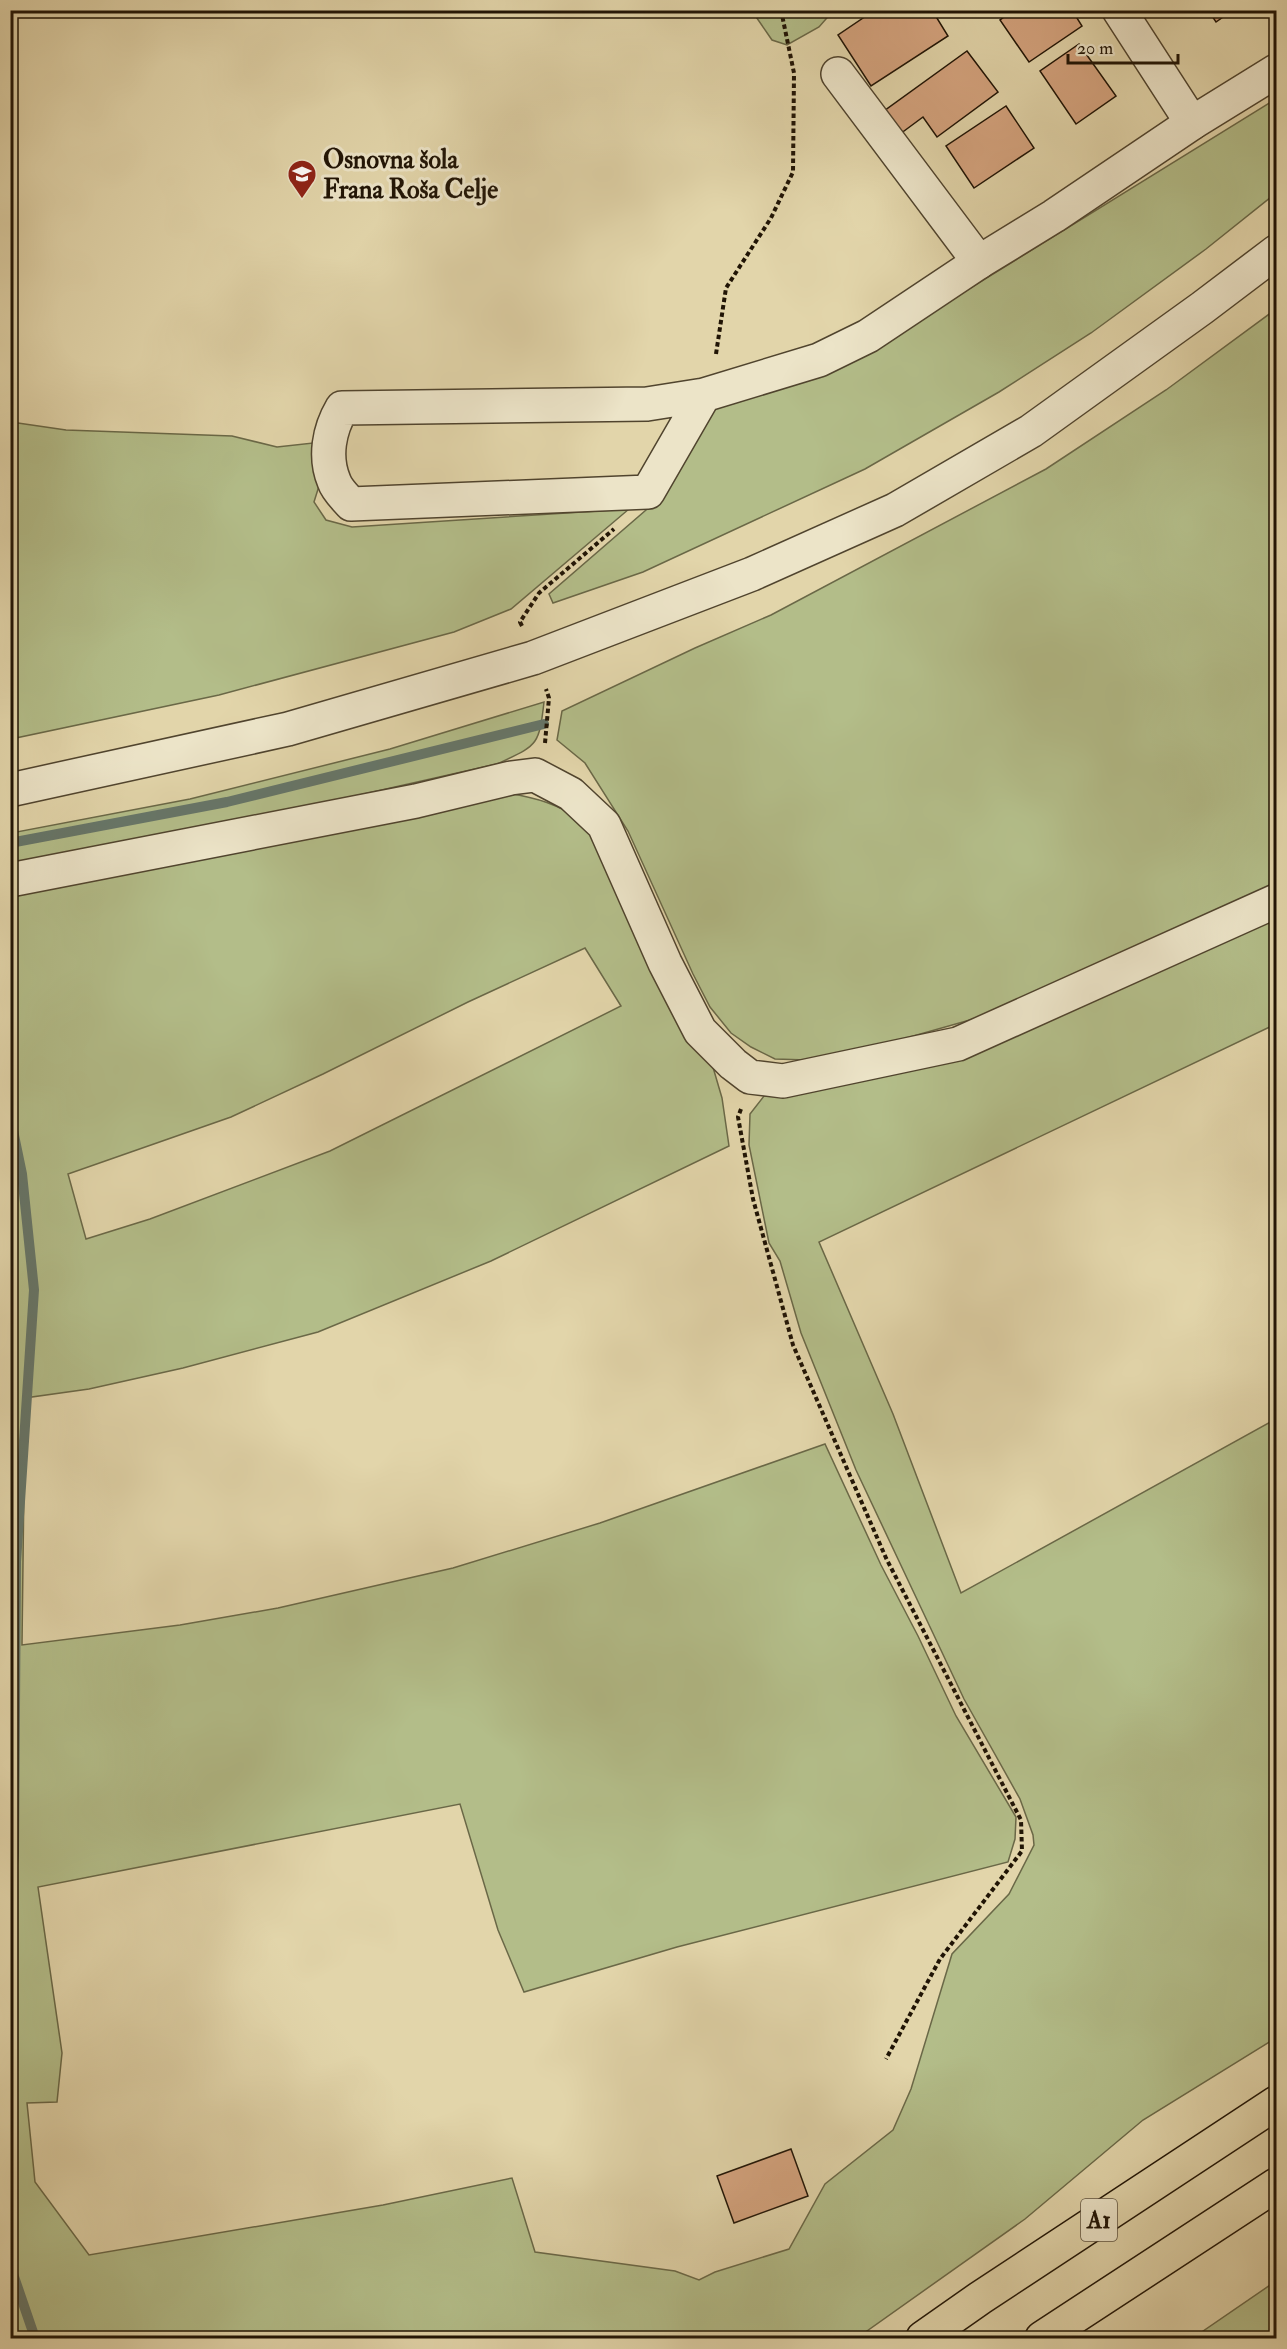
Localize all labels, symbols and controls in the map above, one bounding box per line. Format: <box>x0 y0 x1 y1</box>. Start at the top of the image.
scale bar <box>1068 27 1178 65</box>
text: 20 m <box>1077 37 1113 60</box>
place label: Osnovna šola Frana Roša Celje <box>323 144 498 206</box>
school or university icon: Osnovna šola Frana Roša Celje <box>286 158 318 200</box>
road number: A1 <box>1081 2199 1117 2241</box>

